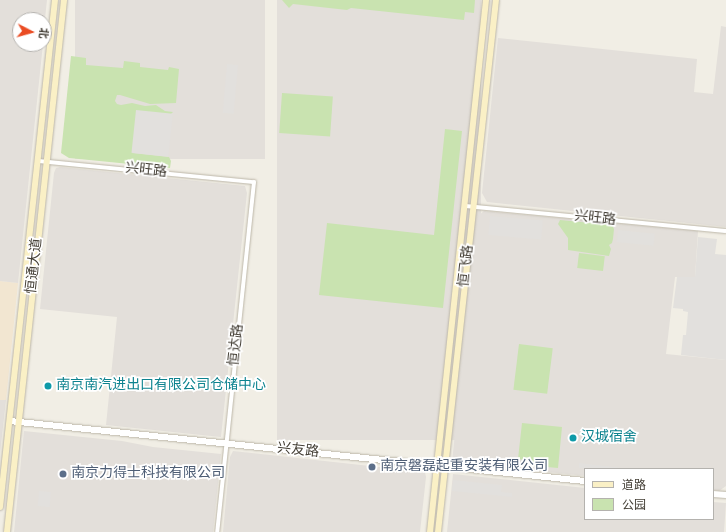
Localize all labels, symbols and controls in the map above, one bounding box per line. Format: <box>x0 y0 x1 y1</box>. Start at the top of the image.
north arrow <box>12 12 52 52</box>
text: 北 <box>35 27 50 39</box>
street label: 兴旺路 <box>124 160 168 182</box>
street label: 兴旺路 <box>573 208 617 230</box>
street label: 恒通大道 <box>24 237 46 295</box>
street label: 恒飞路 <box>456 244 478 288</box>
street label: 恒达路 <box>226 323 248 367</box>
place label: 南京南汽进出口有限公司仓储中心 <box>56 378 266 394</box>
marker: 南京南汽进出口有限公司仓储中心 <box>43 381 53 391</box>
place label: 汉城宿舍 <box>581 430 637 446</box>
marker: 汉城宿舍 <box>568 433 578 443</box>
street label: 兴友路 <box>276 440 320 462</box>
place label: 南京磐磊起重安装有限公司 <box>380 459 548 475</box>
marker: 南京磐磊起重安装有限公司 <box>367 462 377 472</box>
place label: 南京力得士科技有限公司 <box>71 466 225 482</box>
legend <box>584 468 714 520</box>
marker: 南京力得士科技有限公司 <box>58 469 68 479</box>
text: 道路 <box>622 478 646 494</box>
text: 公园 <box>622 498 646 514</box>

